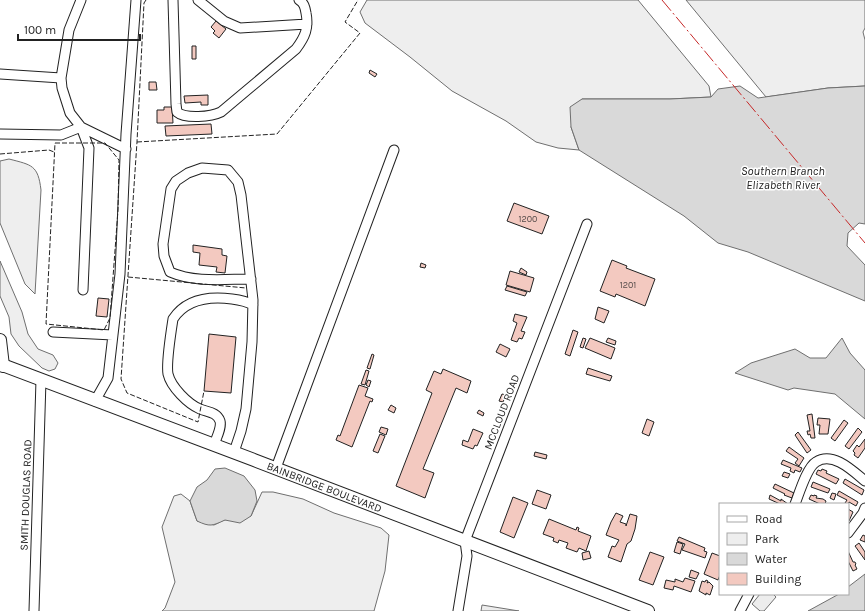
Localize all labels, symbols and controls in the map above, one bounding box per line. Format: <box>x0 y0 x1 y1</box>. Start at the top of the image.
scale bar <box>18 16 140 42</box>
text: 100 m <box>24 23 56 37</box>
water label: Southern Branch Elizabeth River <box>741 164 825 192</box>
house number: 1200 <box>519 214 537 224</box>
house number: 1201 <box>620 280 636 290</box>
street label: MCCLOUD ROAD <box>482 373 522 451</box>
street label: SMITH DOUGLAS ROAD <box>18 439 34 551</box>
street label: BAINBRIDGE BOULEVARD <box>265 459 384 515</box>
legend <box>719 503 849 595</box>
text: Road <box>755 512 783 526</box>
text: Park <box>755 532 780 546</box>
text: Water <box>755 552 788 566</box>
text: Building <box>755 572 802 586</box>

